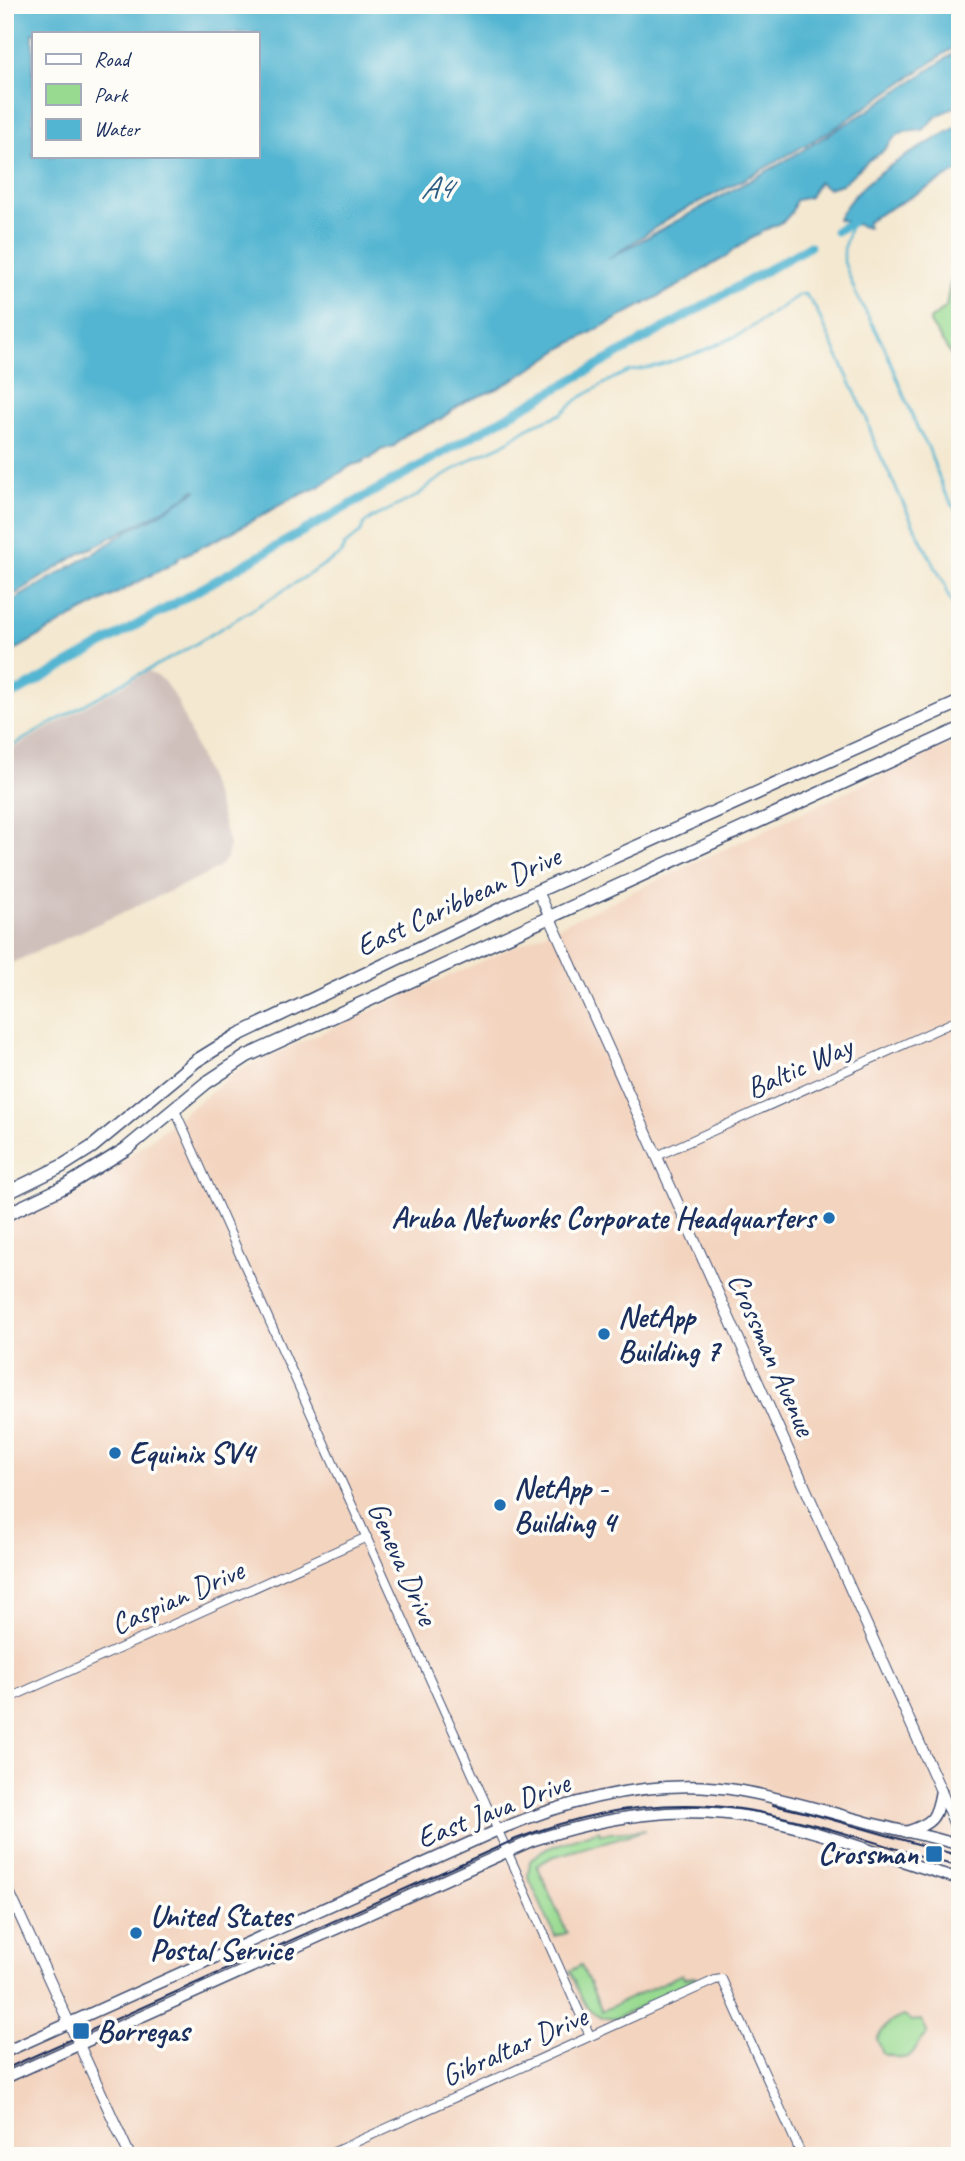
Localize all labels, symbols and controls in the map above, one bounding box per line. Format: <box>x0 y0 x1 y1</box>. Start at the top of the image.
legend <box>32 32 259 158</box>
text: Road <box>94 46 133 72</box>
text: Park <box>94 82 129 108</box>
text: Water <box>94 116 141 142</box>
water label: A4 <box>421 167 458 208</box>
street label: East Caribbean Drive <box>350 836 568 965</box>
street label: Baltic Way <box>740 1026 860 1107</box>
place label: Aruba Networks Corporate Headquarters <box>391 1199 818 1237</box>
marker: Aruba Networks Corporate Headquarters <box>821 1210 837 1226</box>
street label: Crossman Avenue <box>719 1267 826 1443</box>
place label: NetApp Building 7 <box>618 1298 723 1370</box>
marker: NetApp Building 7 <box>596 1326 612 1342</box>
place label: Equinix SV4 <box>129 1434 258 1472</box>
marker: Equinix SV4 <box>107 1445 123 1461</box>
place label: NetApp - Building 4 <box>514 1469 619 1541</box>
street label: Geneva Drive <box>359 1496 448 1633</box>
marker: NetApp - Building 4 <box>492 1497 508 1513</box>
street label: Caspian Drive <box>105 1550 251 1643</box>
street label: East Java Drive <box>411 1763 577 1857</box>
place label: Crossman <box>818 1835 919 1873</box>
marker: Crossman <box>924 1844 944 1864</box>
place label: United States Postal Service <box>150 1897 295 1969</box>
marker: United States Postal Service <box>128 1925 144 1941</box>
street label: Gibraltar Drive <box>435 1996 595 2095</box>
place label: Borregas <box>97 2012 193 2050</box>
marker: Borregas <box>71 2021 91 2041</box>

